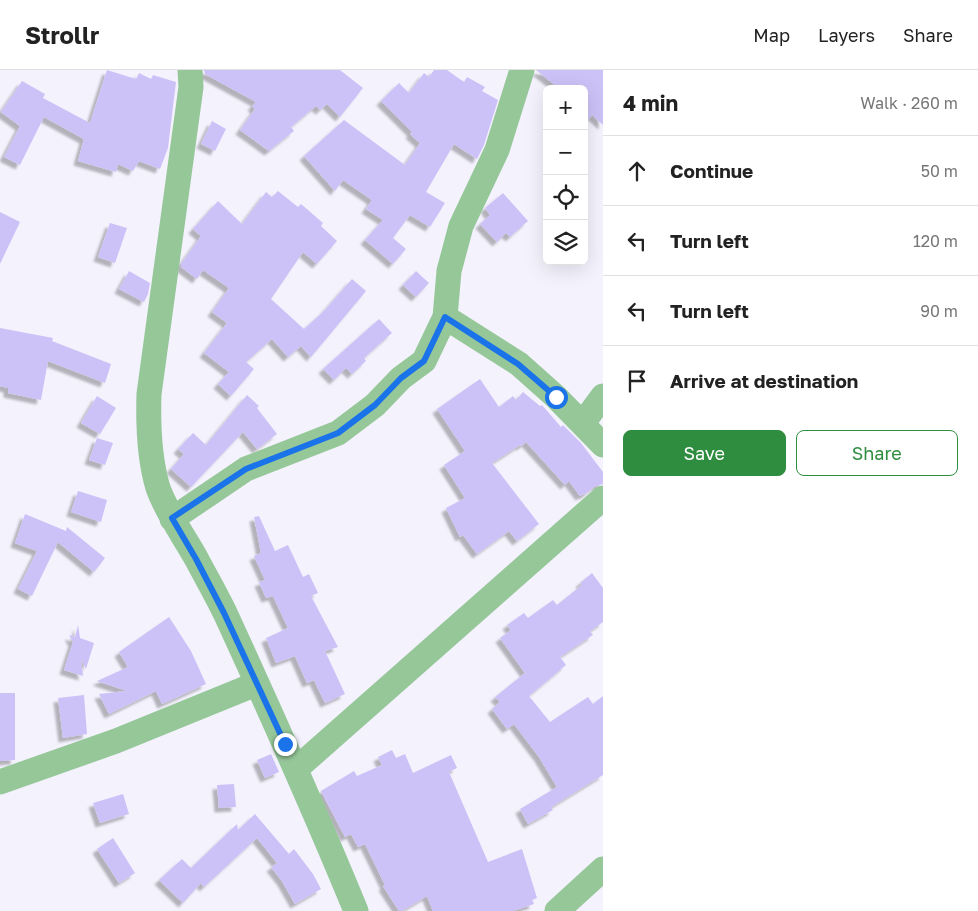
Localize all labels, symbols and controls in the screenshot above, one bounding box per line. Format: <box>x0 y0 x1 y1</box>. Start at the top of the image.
text: Strollr <box>25 20 99 49</box>
text: Map <box>753 24 790 46</box>
text: Layers <box>818 24 875 46</box>
text: Share <box>903 24 953 46</box>
map controls <box>543 85 588 265</box>
button: + <box>543 85 588 130</box>
text: 4 min <box>623 90 678 116</box>
text: Walk · 260 m <box>860 93 958 113</box>
button: − <box>543 130 588 175</box>
icon: ahead <box>623 157 651 185</box>
text: Continue <box>670 159 753 182</box>
text: 50 m <box>921 161 958 181</box>
button: locate <box>543 175 588 220</box>
button: layers <box>543 220 588 265</box>
icon: left <box>623 227 651 255</box>
text: Turn left <box>670 229 749 252</box>
text: 120 m <box>913 231 958 251</box>
icon: left <box>623 297 651 325</box>
text: Turn left <box>670 299 749 322</box>
text: 90 m <box>920 301 958 321</box>
icon: arrive <box>623 367 651 395</box>
text: Arrive at destination <box>670 369 858 392</box>
route start <box>545 386 568 409</box>
button: Save <box>623 430 786 476</box>
button: Share <box>796 430 958 476</box>
route end <box>274 733 297 756</box>

